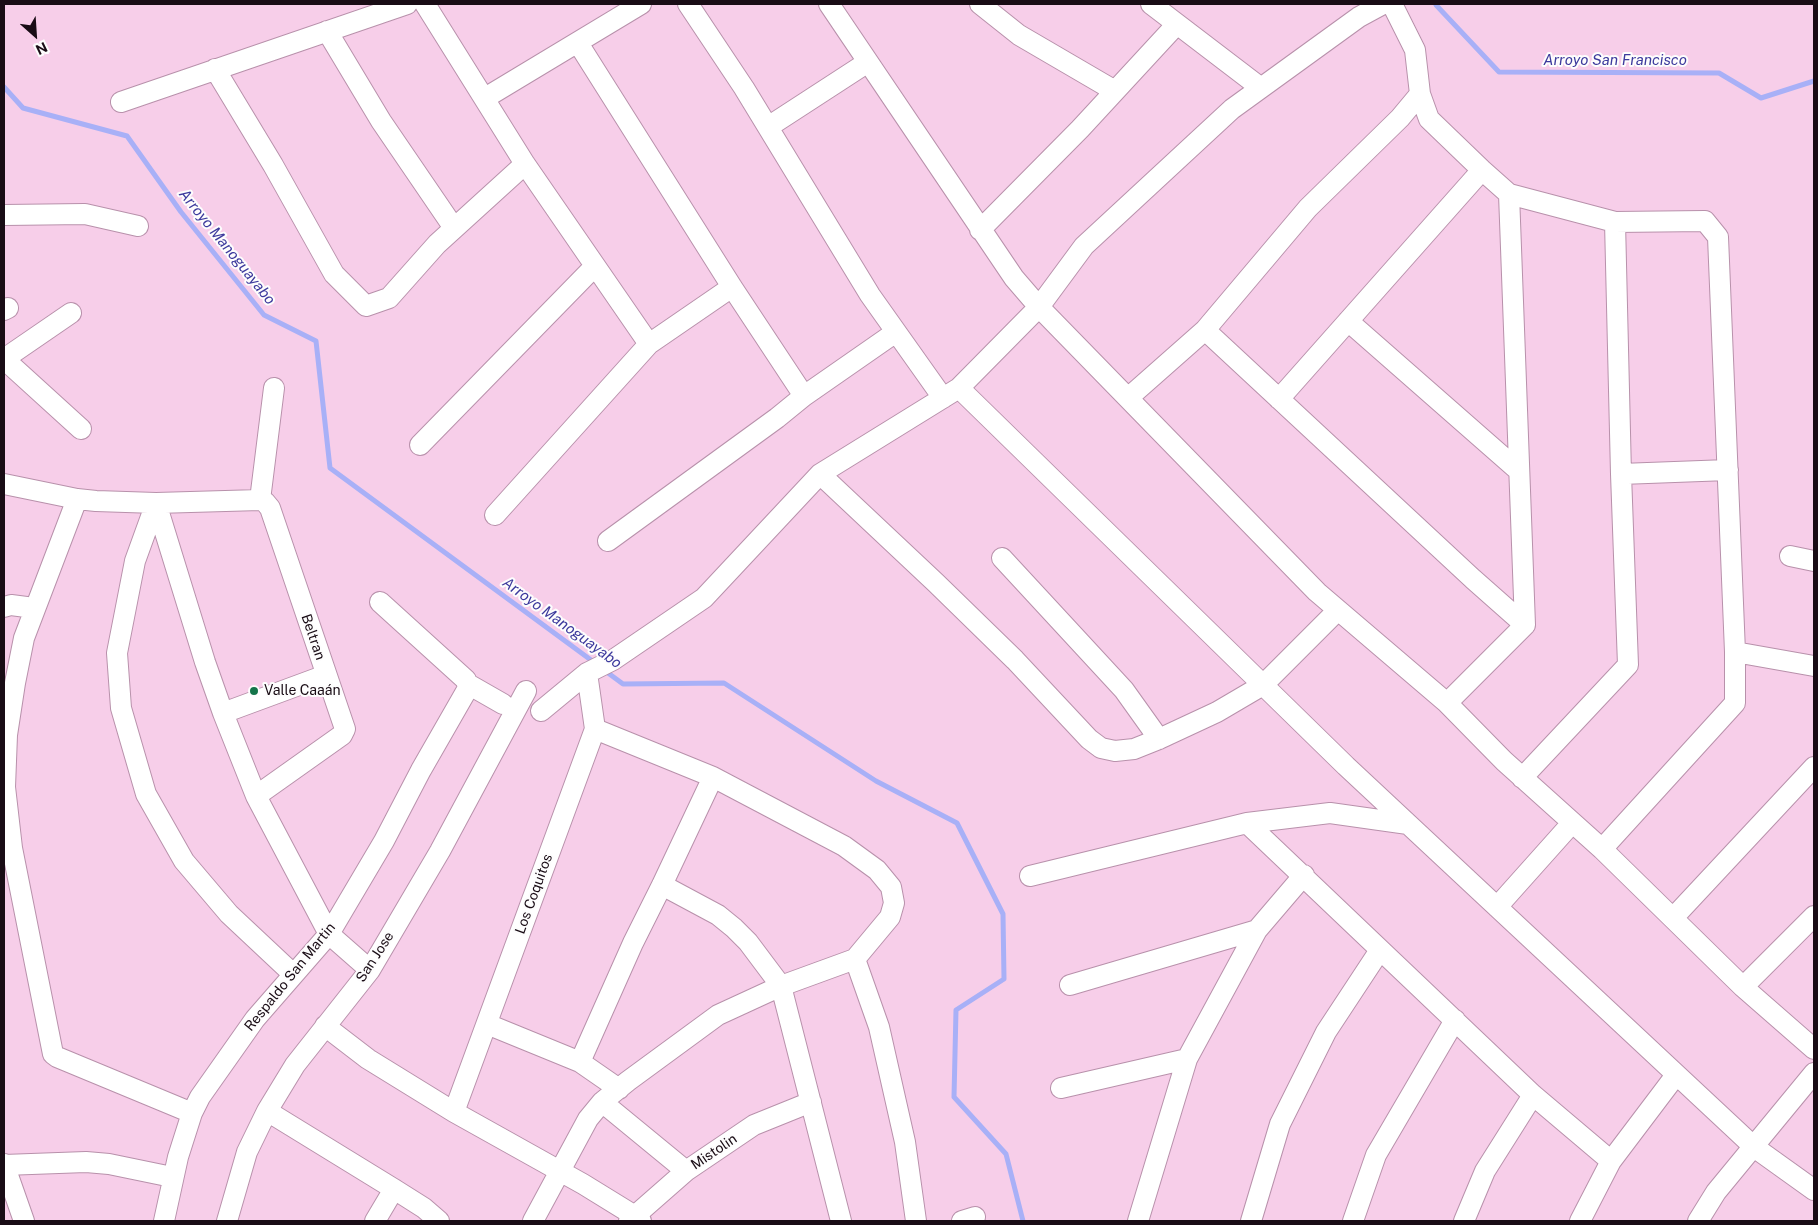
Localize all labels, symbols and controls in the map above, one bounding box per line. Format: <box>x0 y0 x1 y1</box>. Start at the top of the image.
north arrow <box>10 10 60 60</box>
text: N <box>33 39 50 58</box>
water label: Arroyo San Francisco <box>1543 51 1687 69</box>
water label: Arroyo Manoguayabo <box>175 186 279 308</box>
water label: Arroyo Manoguayabo <box>499 574 625 672</box>
street label: Beltran <box>297 612 329 662</box>
place label: Valle Caaán <box>264 683 341 699</box>
marker: Valle Caaán <box>248 685 260 697</box>
street label: Los Coquitos <box>512 852 556 936</box>
street label: Respaldo San Martin <box>241 919 339 1035</box>
street label: San Jose <box>352 929 398 985</box>
street label: Mistolin <box>688 1131 740 1173</box>

